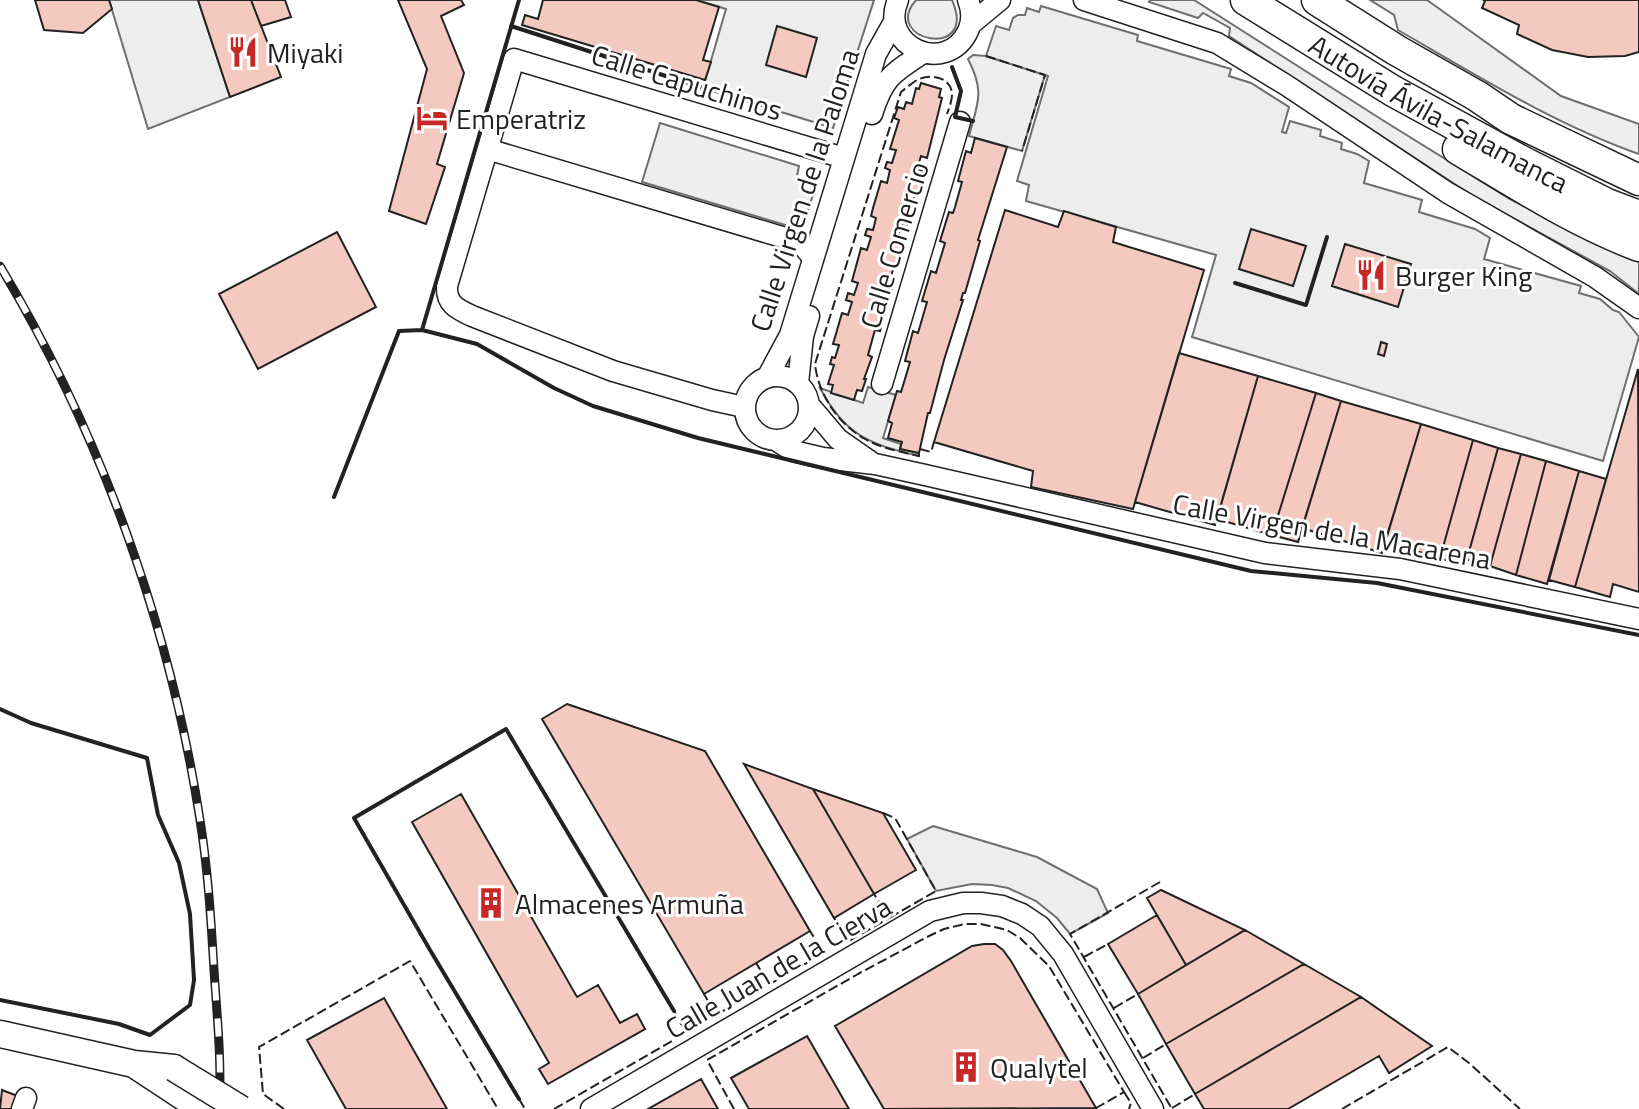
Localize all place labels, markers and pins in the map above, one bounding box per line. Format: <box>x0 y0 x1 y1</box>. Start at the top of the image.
place label: Miyaki <box>267 31 344 74</box>
restaurant icon: Miyaki <box>226 35 260 69</box>
place label: Emperatriz <box>456 97 586 140</box>
hotel icon: Emperatriz <box>415 101 449 135</box>
place label: Burger King <box>1395 254 1532 297</box>
restaurant icon: Burger King <box>1354 258 1388 292</box>
place label: Almacenes Armuña <box>515 882 744 925</box>
building icon: Almacenes Armuña <box>474 886 508 920</box>
place label: Qualytel <box>990 1046 1088 1089</box>
building icon: Qualytel <box>949 1050 983 1084</box>

